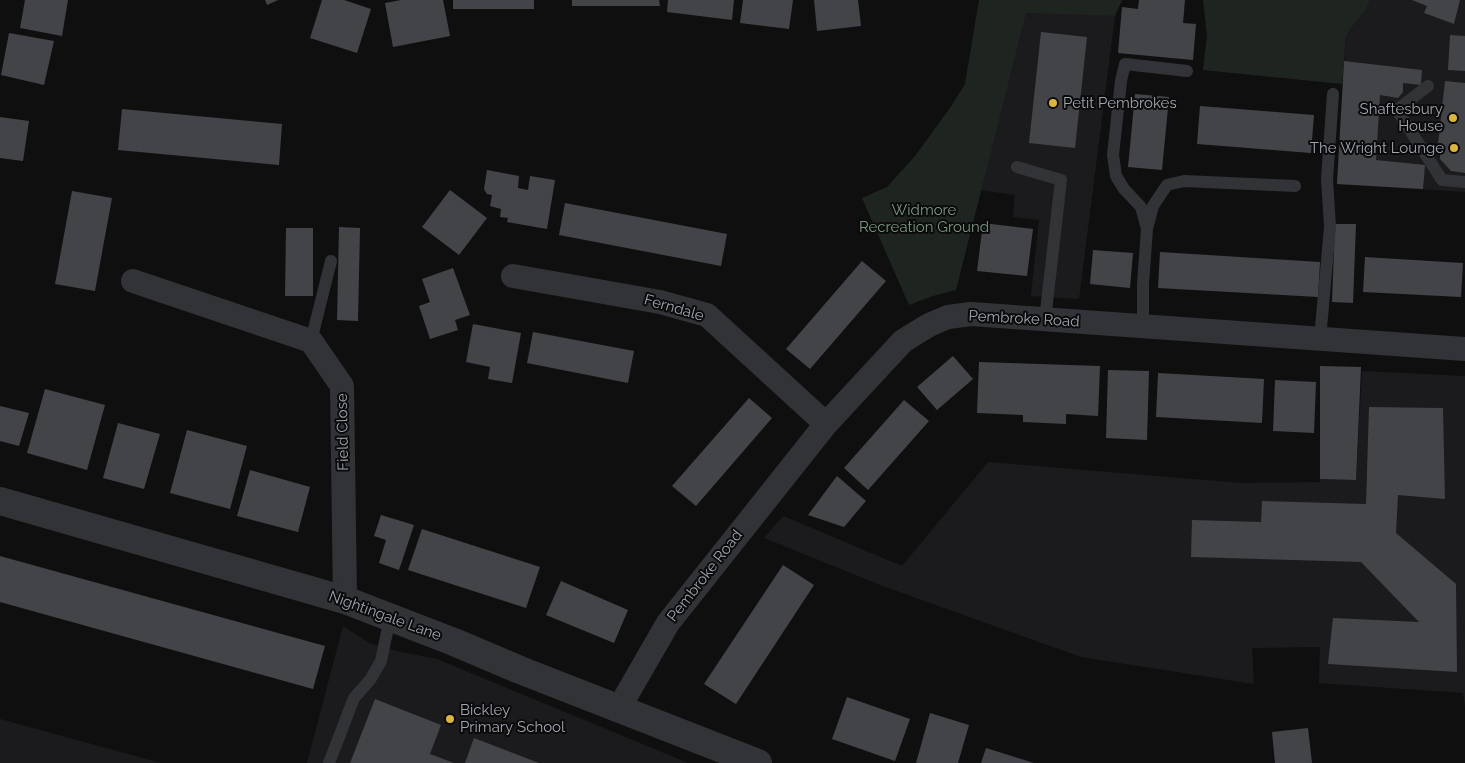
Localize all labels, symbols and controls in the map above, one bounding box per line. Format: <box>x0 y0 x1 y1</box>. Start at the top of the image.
place label: Petit Pembrokes <box>1063 94 1177 112</box>
marker: Petit Pembrokes <box>1047 97 1059 109</box>
place label: Shaftesbury House <box>1360 100 1443 135</box>
marker: Shaftesbury House <box>1447 112 1459 124</box>
place label: The Wright Lounge <box>1310 139 1444 157</box>
marker: The Wright Lounge <box>1448 142 1460 154</box>
park label: Widmore Recreation Ground <box>859 201 989 236</box>
street label: Ferndale <box>642 291 706 325</box>
street label: Pembroke Road <box>968 307 1080 331</box>
street label: Field Close <box>333 393 353 471</box>
street label: Pembroke Road <box>664 527 746 625</box>
street label: Nightingale Lane <box>326 587 444 645</box>
place label: Bickley Primary School <box>460 701 565 736</box>
marker: Bickley Primary School <box>444 713 456 725</box>

